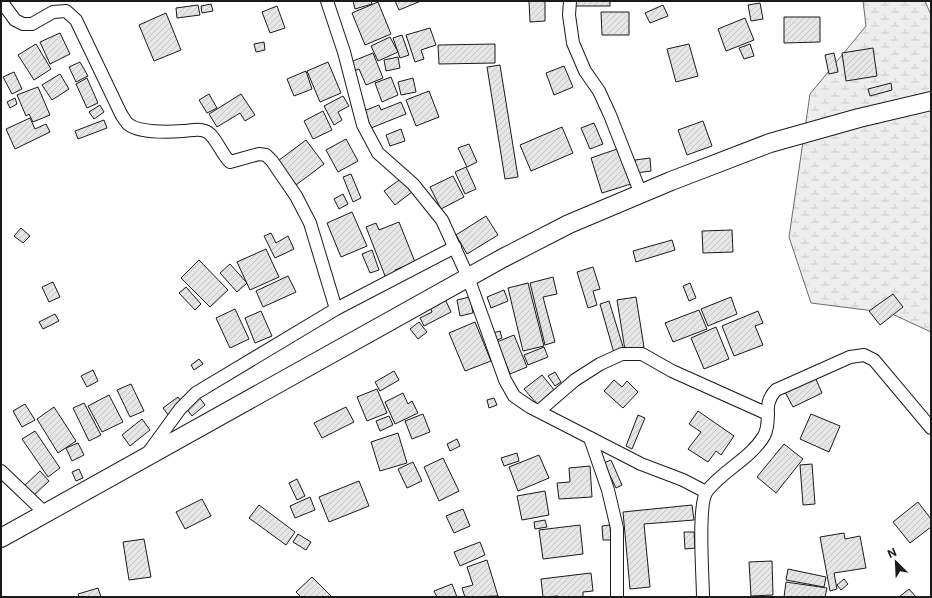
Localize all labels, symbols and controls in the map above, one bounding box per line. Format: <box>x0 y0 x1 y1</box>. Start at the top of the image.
north arrow <box>876 542 916 582</box>
text: N <box>885 545 899 561</box>

